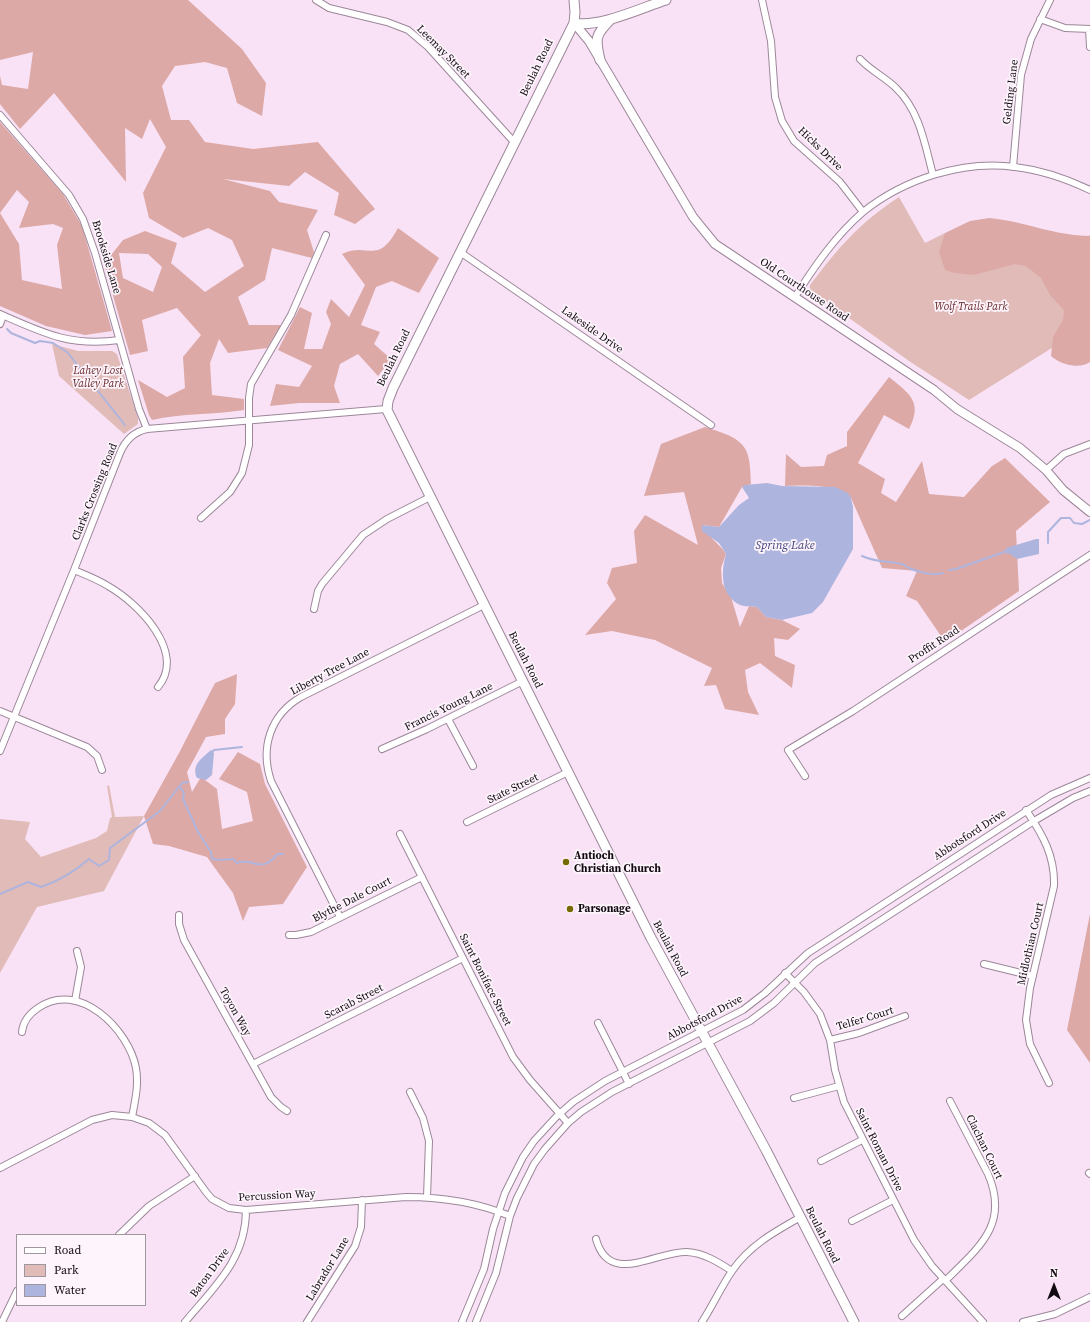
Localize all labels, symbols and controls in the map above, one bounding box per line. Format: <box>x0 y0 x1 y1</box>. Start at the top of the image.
street label: Leemay Street <box>414 23 472 81</box>
street label: Beulah Road <box>518 37 556 99</box>
street label: Gelding Lane <box>1000 59 1022 125</box>
street label: Hicks Drive <box>795 124 845 174</box>
street label: Brookside Lane <box>89 219 123 295</box>
street label: Old Courthouse Road <box>757 255 851 325</box>
park label: Wolf Trails Park <box>935 300 1007 314</box>
street label: Lakeside Drive <box>559 304 625 356</box>
street label: Beulah Road <box>375 327 413 389</box>
park label: Lahey Lost Valley Park <box>72 364 124 390</box>
street label: Clarks Crossing Road <box>69 441 121 543</box>
water label: Spring Lake <box>755 539 815 553</box>
street label: Proffit Road <box>906 624 962 666</box>
street label: Beulah Road <box>505 629 545 691</box>
street label: Liberty Tree Lane <box>288 646 372 698</box>
street label: Francis Young Lane <box>403 680 495 734</box>
street label: State Street <box>485 771 541 807</box>
street label: Abbotsford Drive <box>931 807 1009 863</box>
place label: Antioch Christian Church <box>574 849 661 875</box>
marker: Antioch Christian Church <box>561 857 571 867</box>
street label: Blythe Dale Court <box>310 874 394 926</box>
street label: Midlothian Court <box>1015 901 1047 987</box>
place label: Parsonage <box>578 902 631 916</box>
marker: Parsonage <box>565 904 575 914</box>
street label: Beulah Road <box>650 919 690 979</box>
street label: Saint Boniface Street <box>456 932 514 1028</box>
street label: Scarab Street <box>322 982 386 1022</box>
street label: Toyon Way <box>216 985 254 1039</box>
street label: Abbotsford Drive <box>665 993 745 1043</box>
street label: Telfer Court <box>835 1004 895 1034</box>
street label: Saint Roman Drive <box>852 1106 906 1194</box>
street label: Clachan Court <box>963 1113 1005 1181</box>
street label: Percussion Way <box>238 1187 316 1205</box>
street label: Beulah Road <box>802 1204 842 1266</box>
legend <box>16 1234 146 1306</box>
street label: Labrador Lane <box>304 1235 352 1303</box>
text: Road <box>54 1242 81 1258</box>
street label: Baton Drive <box>188 1246 232 1300</box>
text: Park <box>54 1262 79 1278</box>
north arrow <box>1034 1266 1074 1306</box>
text: N <box>1050 1266 1058 1281</box>
text: Water <box>54 1282 86 1298</box>

